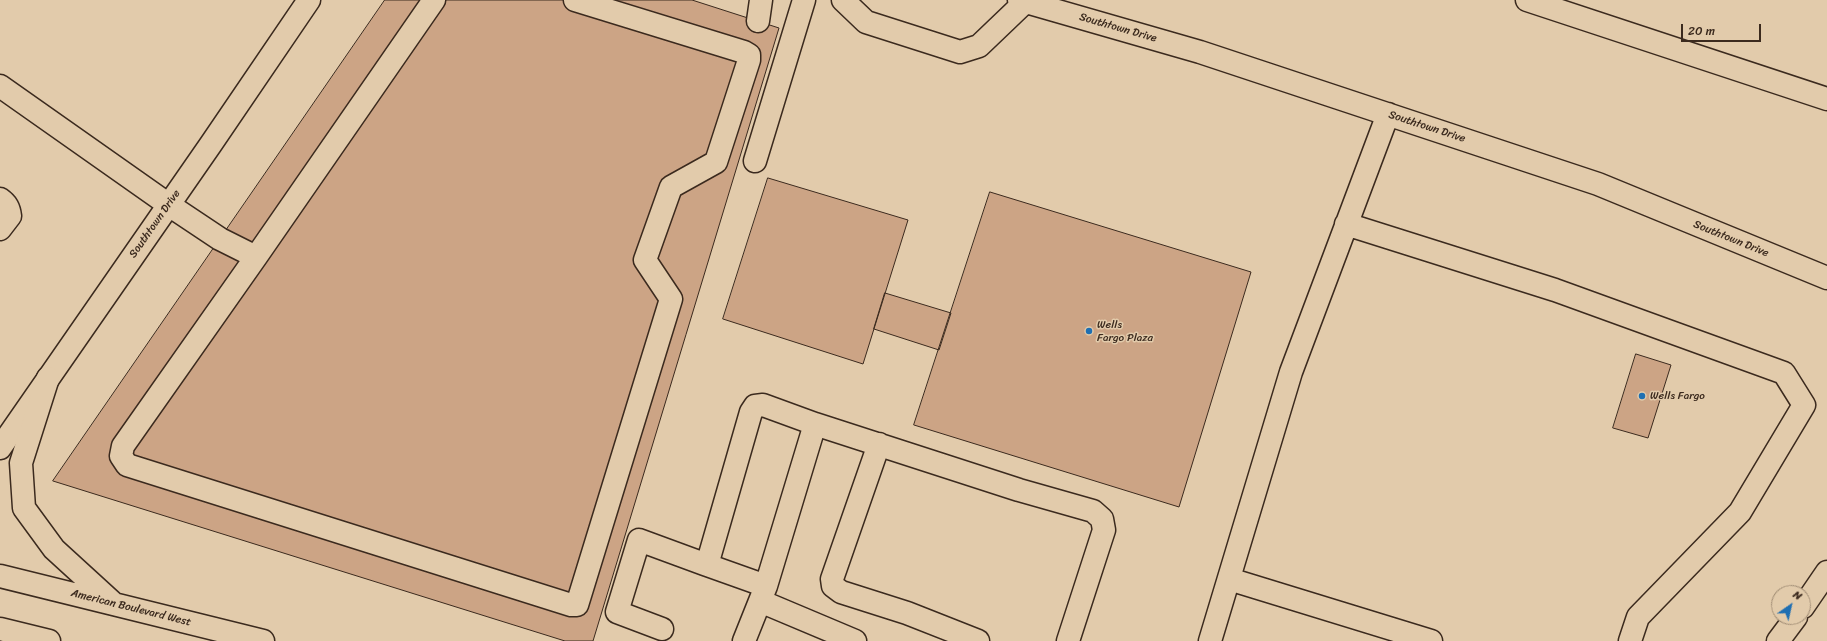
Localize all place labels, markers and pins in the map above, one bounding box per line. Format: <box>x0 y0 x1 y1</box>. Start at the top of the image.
place label: Wells Fargo Plaza <box>1097 318 1153 344</box>
marker: Wells Fargo Plaza <box>1084 326 1094 336</box>
place label: Wells Fargo <box>1650 389 1705 403</box>
marker: Wells Fargo <box>1637 391 1647 401</box>

